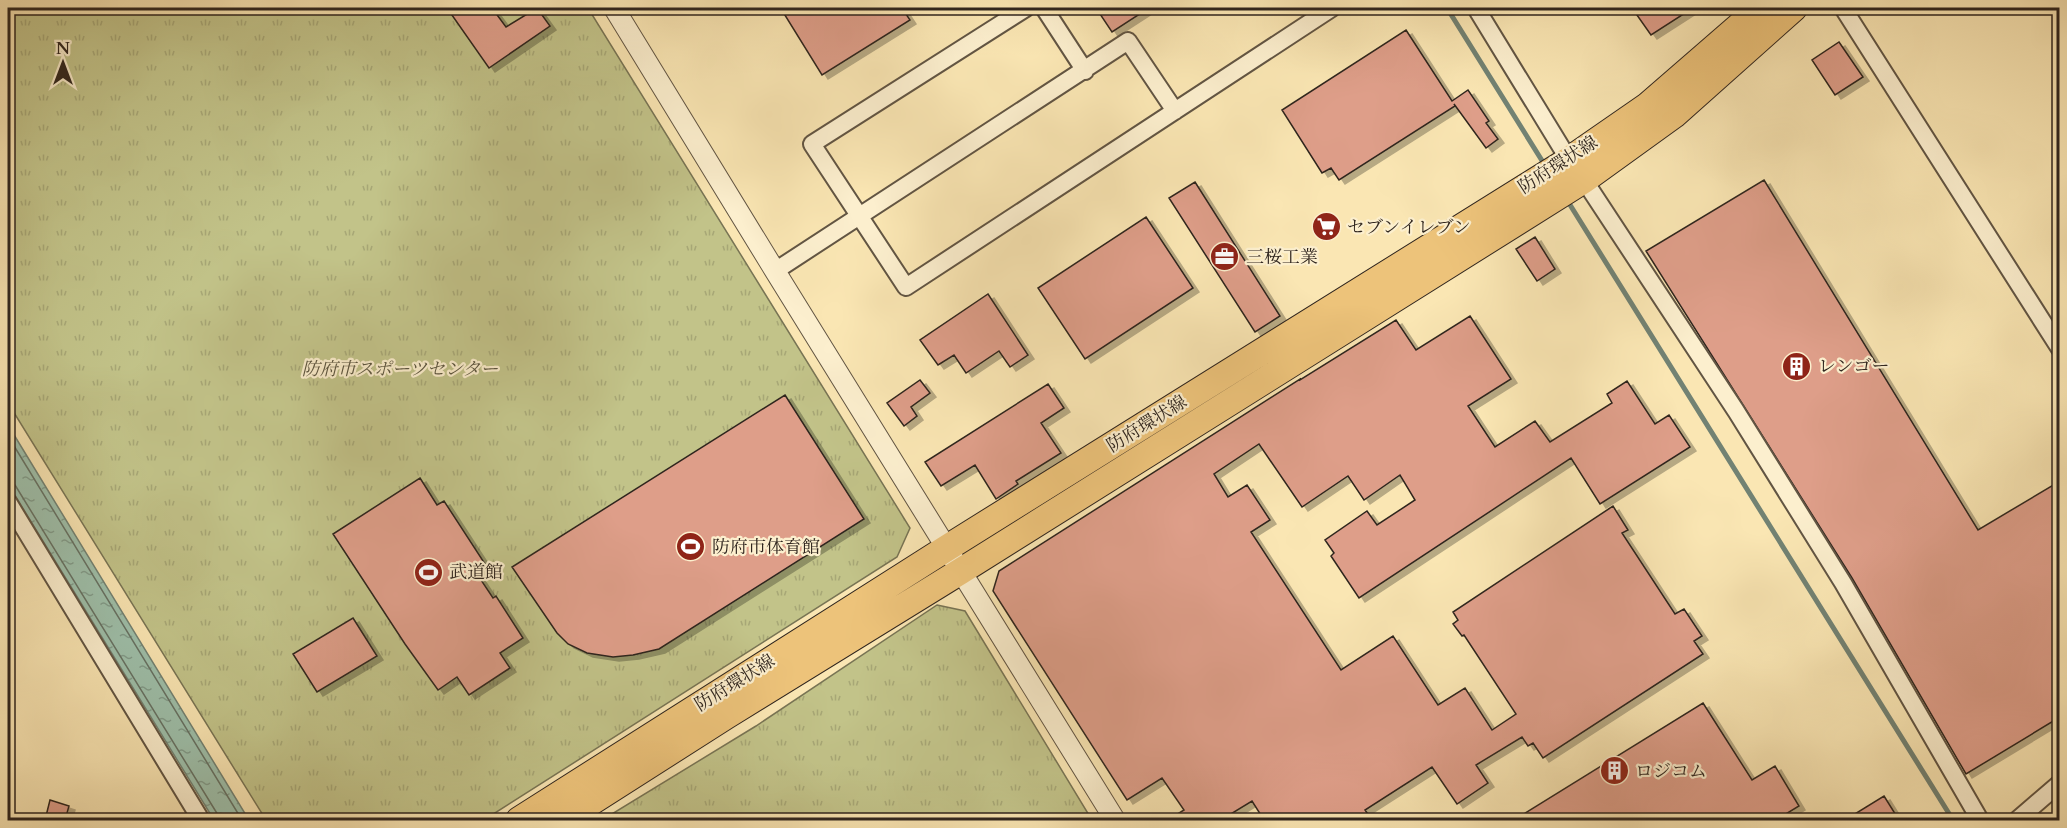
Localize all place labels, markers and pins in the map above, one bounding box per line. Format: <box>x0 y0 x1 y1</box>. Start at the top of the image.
supermarket icon: セブンイレブン <box>1310 211 1342 243</box>
place label: セブンイレブン <box>1347 215 1471 240</box>
office icon: 三桜工業 <box>1209 241 1241 273</box>
place label: 三桜工業 <box>1246 245 1318 270</box>
building icon: レンゴー <box>1781 350 1813 382</box>
place label: レンゴー <box>1818 354 1890 379</box>
sports icon: 防府市体育館 <box>675 531 707 563</box>
place label: 防府市体育館 <box>712 535 820 560</box>
sports icon: 武道館 <box>412 556 444 588</box>
place label: 武道館 <box>449 560 503 585</box>
building icon: ロジコム <box>1598 755 1630 787</box>
place label: ロジコム <box>1635 759 1707 784</box>

